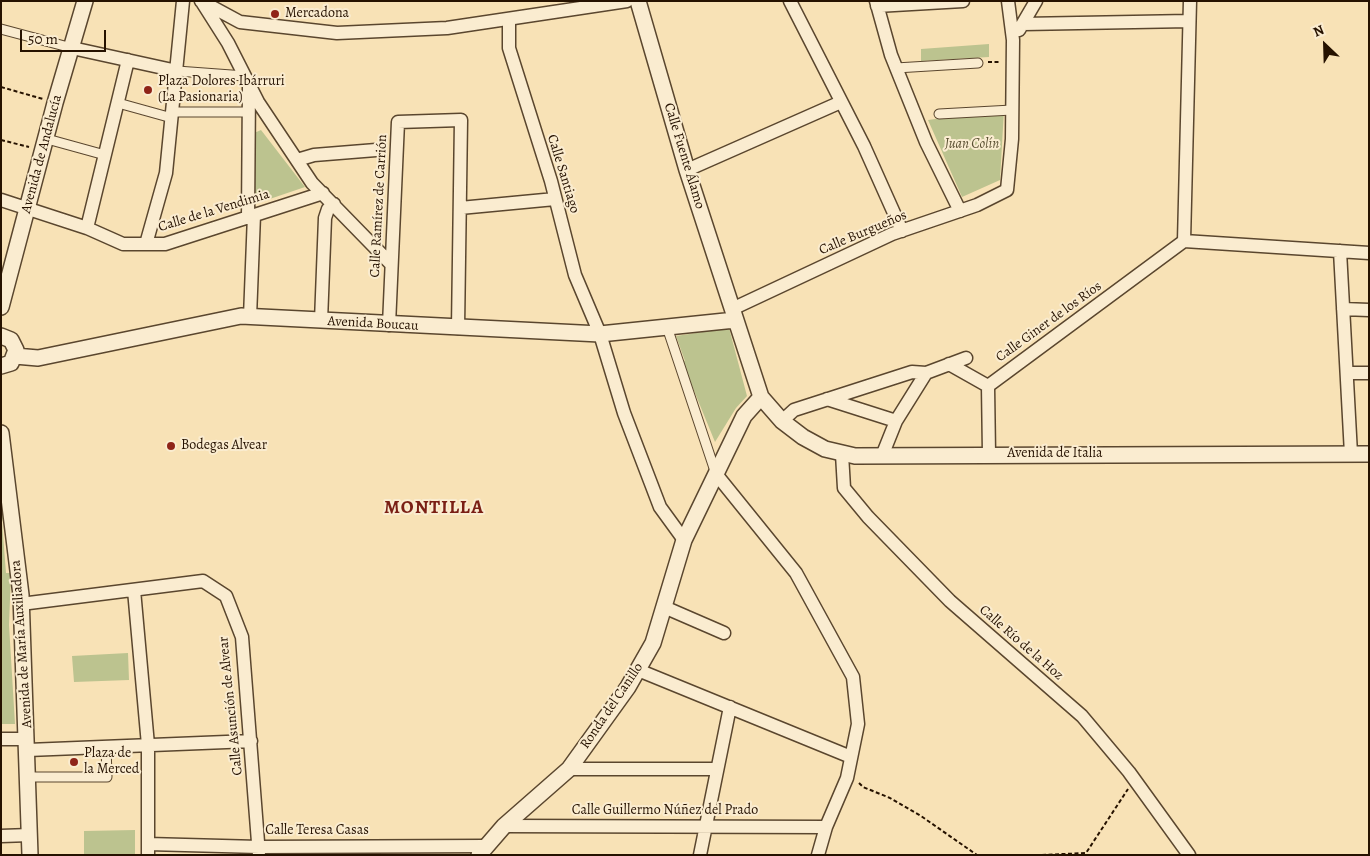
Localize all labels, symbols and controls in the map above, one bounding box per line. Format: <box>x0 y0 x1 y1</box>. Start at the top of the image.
place label: Mercadona <box>285 6 349 22</box>
marker: Mercadona <box>269 8 281 20</box>
scale bar <box>22 20 109 52</box>
north arrow <box>1300 20 1350 70</box>
text: N <box>1310 20 1327 42</box>
text: 50 m <box>28 29 58 49</box>
place label: Plaza Dolores Ibárruri (La Pasionaria) <box>158 74 285 106</box>
marker: Plaza Dolores Ibárruri (La Pasionaria) <box>142 84 154 96</box>
street label: Avenida de Andalucía <box>18 93 66 215</box>
street label: Calle Fuente Álamo <box>660 101 708 211</box>
street label: Calle Santiago <box>543 133 583 215</box>
street label: Calle Ramírez de Carrión <box>367 134 391 278</box>
park label: Juan Colín <box>945 137 999 153</box>
street label: Calle de la Vendimia <box>156 186 272 236</box>
street label: Calle Burgueños <box>817 207 909 259</box>
street label: Calle Giner de los Ríos <box>993 278 1105 366</box>
street label: Avenida Boucau <box>327 313 419 335</box>
place label: Bodegas Alvear <box>181 438 267 454</box>
marker: Bodegas Alvear <box>165 440 177 452</box>
street label: Avenida de Italia <box>1007 446 1103 462</box>
district label: MONTILLA <box>383 497 485 519</box>
street label: Avenida de María Auxiliadora <box>8 560 36 728</box>
street label: Calle Río de la Hoz <box>975 602 1067 684</box>
street label: Calle Asunción de Alvear <box>215 636 247 776</box>
street label: Ronda del Canillo <box>577 660 647 752</box>
place label: Plaza de la Merced <box>84 746 139 779</box>
marker: Plaza de la Merced <box>68 756 80 768</box>
street label: Calle Guillermo Núñez del Prado <box>572 803 758 819</box>
street label: Calle Teresa Casas <box>265 823 369 839</box>

